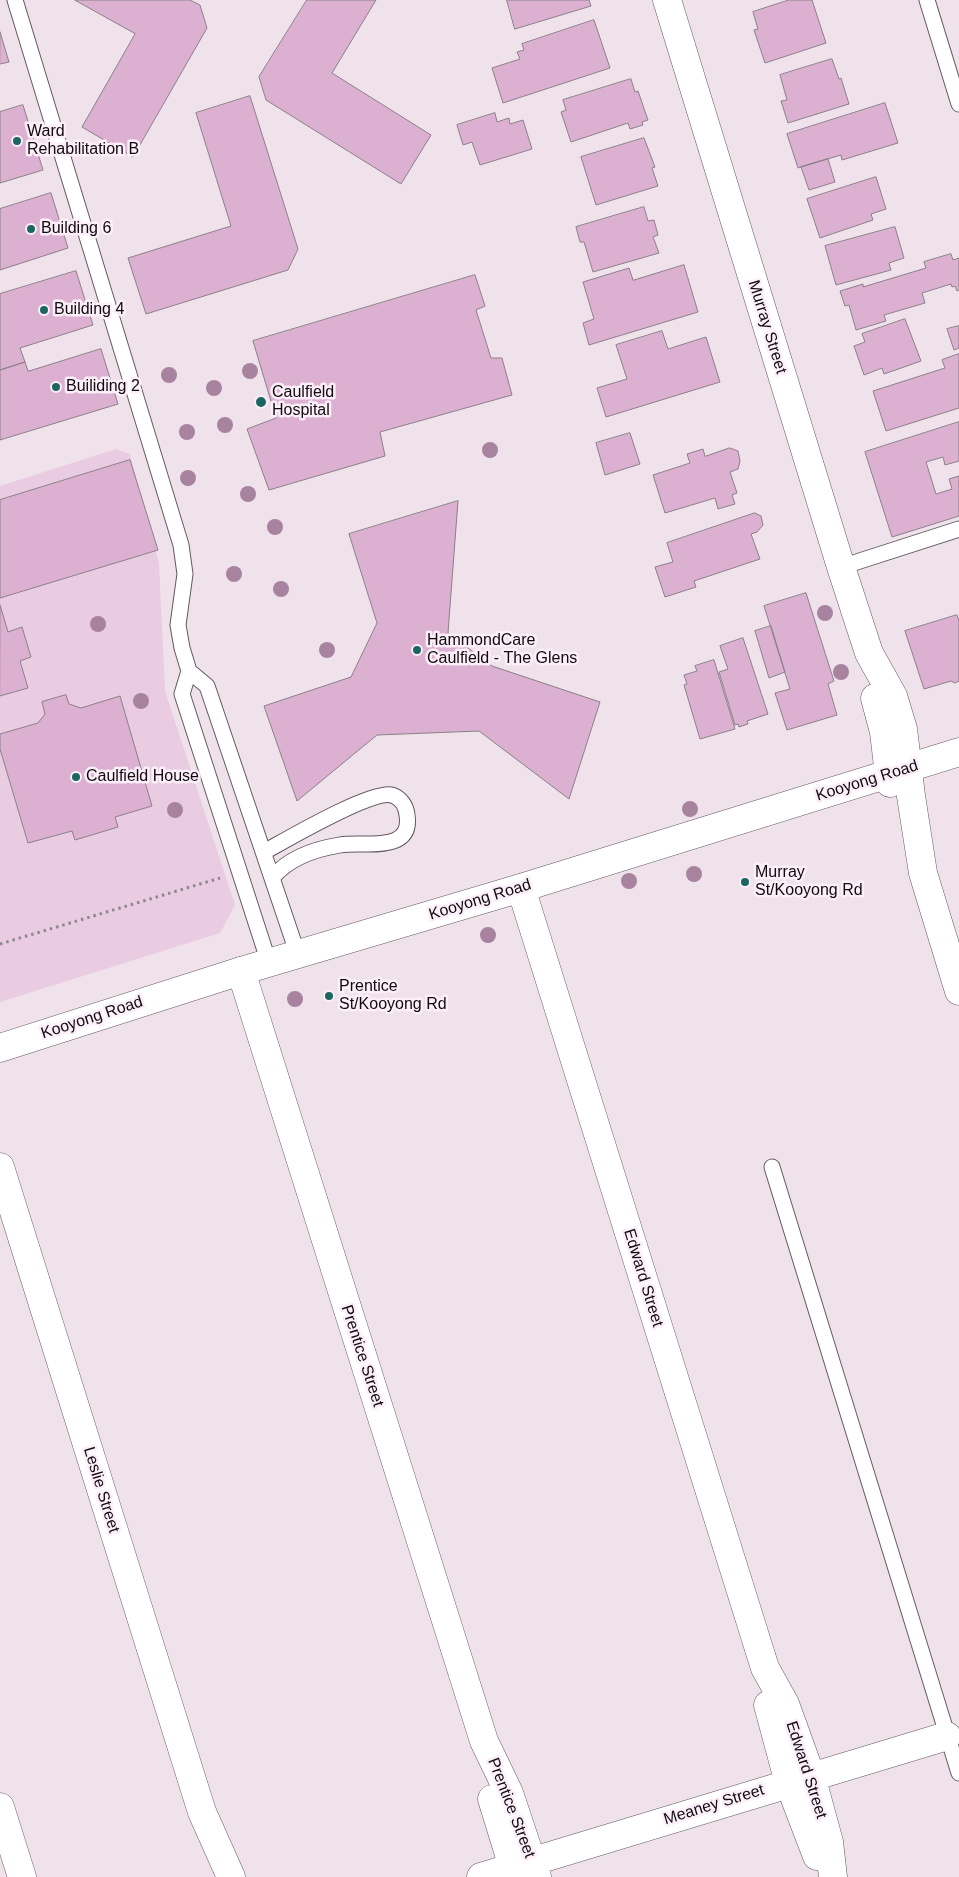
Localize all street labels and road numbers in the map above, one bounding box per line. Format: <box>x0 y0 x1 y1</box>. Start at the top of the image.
street label: Murray Street <box>744 278 790 376</box>
street label: Kooyong Road <box>814 756 920 806</box>
street label: Kooyong Road <box>427 875 533 925</box>
street label: Kooyong Road <box>39 993 145 1043</box>
street label: Edward Street <box>619 1227 667 1329</box>
street label: Prentice Street <box>337 1303 387 1409</box>
street label: Leslie Street <box>79 1445 123 1535</box>
street label: Edward Street <box>781 1719 831 1821</box>
street label: Prentice Street <box>483 1755 539 1861</box>
street label: Meaney Street <box>661 1781 767 1829</box>

